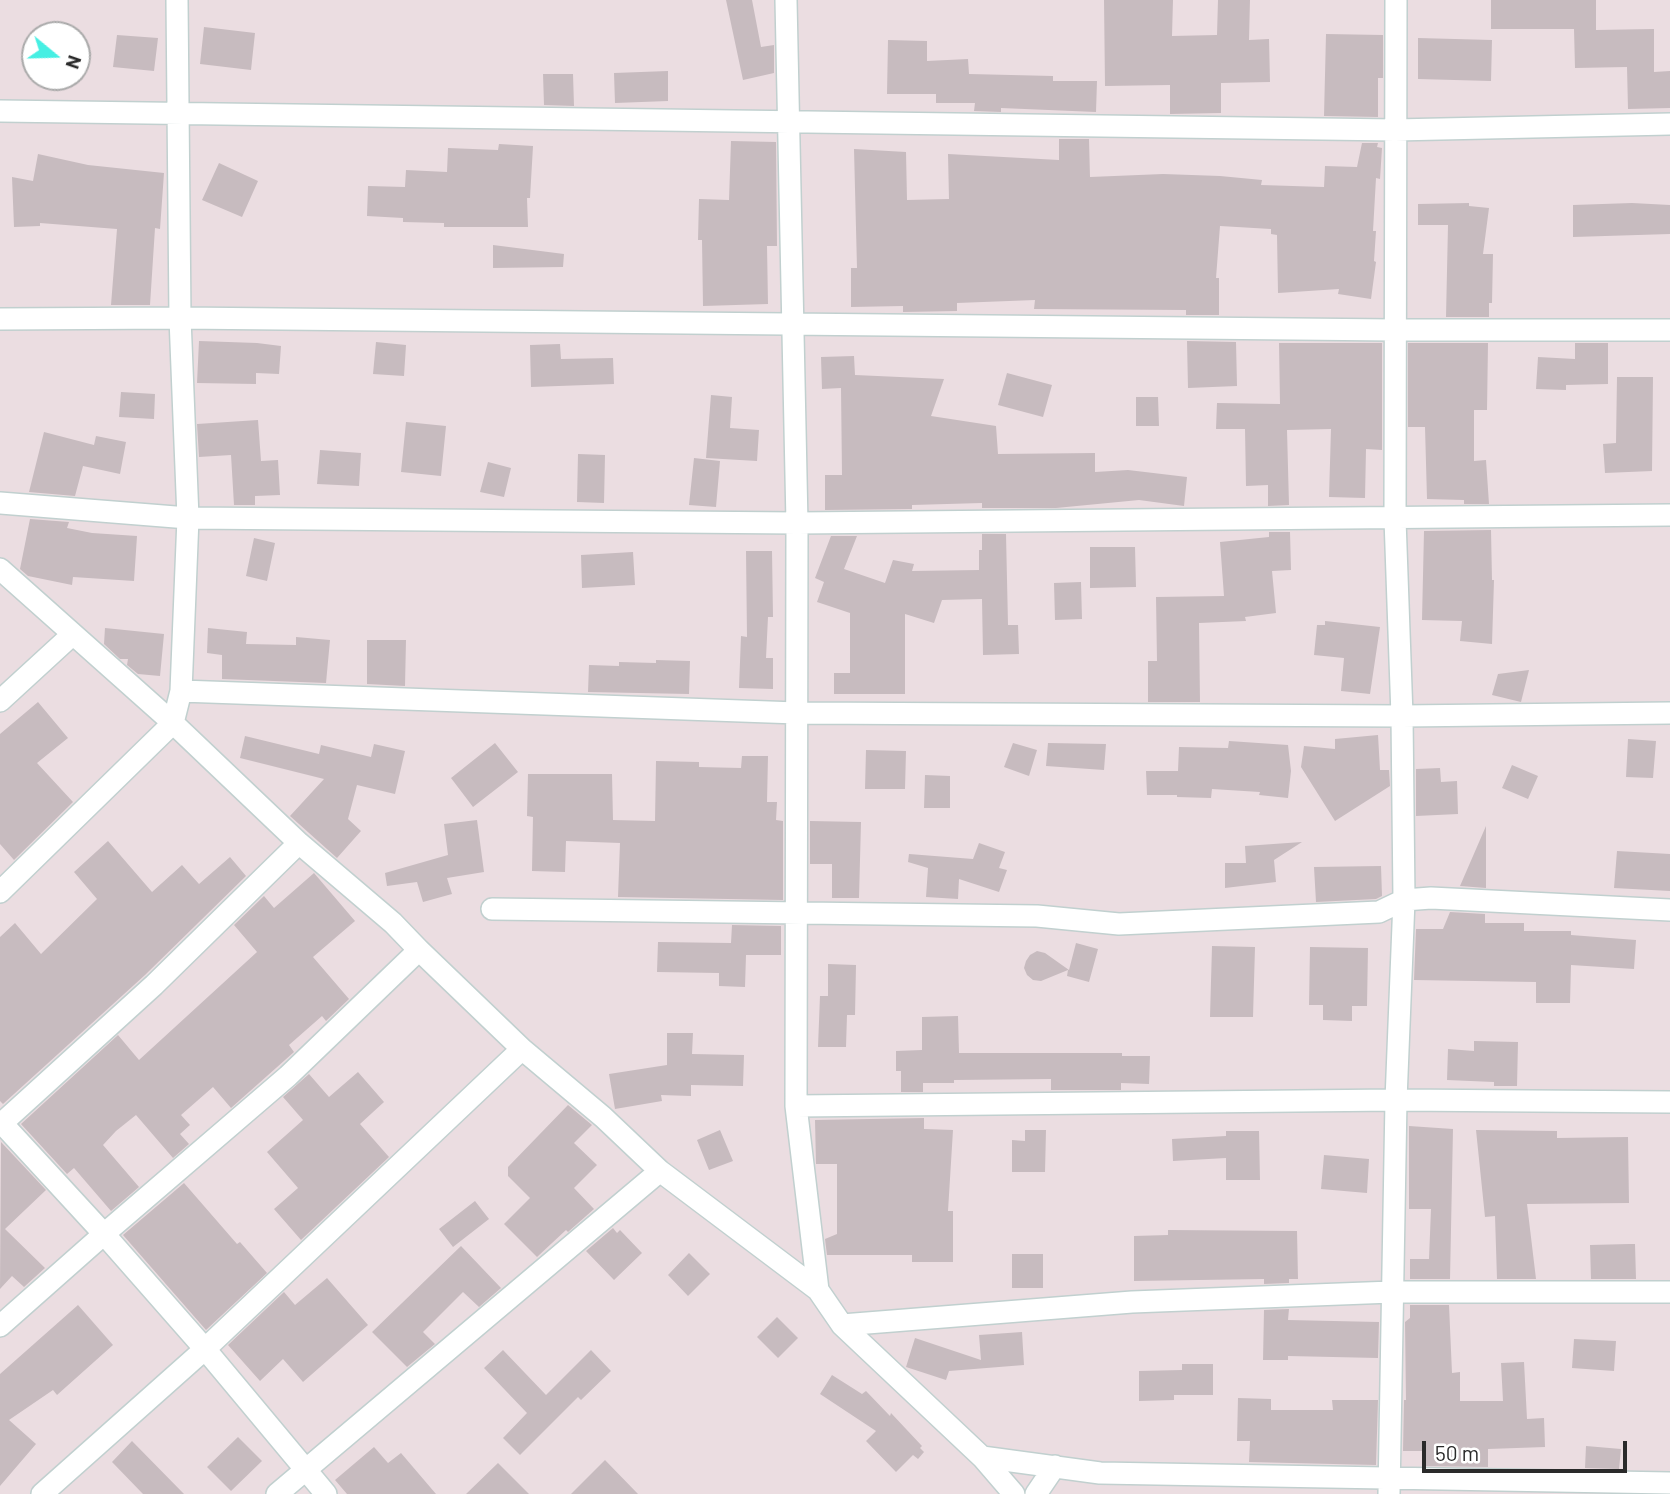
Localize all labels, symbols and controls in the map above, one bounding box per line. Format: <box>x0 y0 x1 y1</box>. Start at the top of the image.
north arrow <box>21 21 91 91</box>
text: N <box>62 53 87 72</box>
scale bar <box>1425 1428 1630 1472</box>
text: 50 m <box>1435 1440 1479 1465</box>

